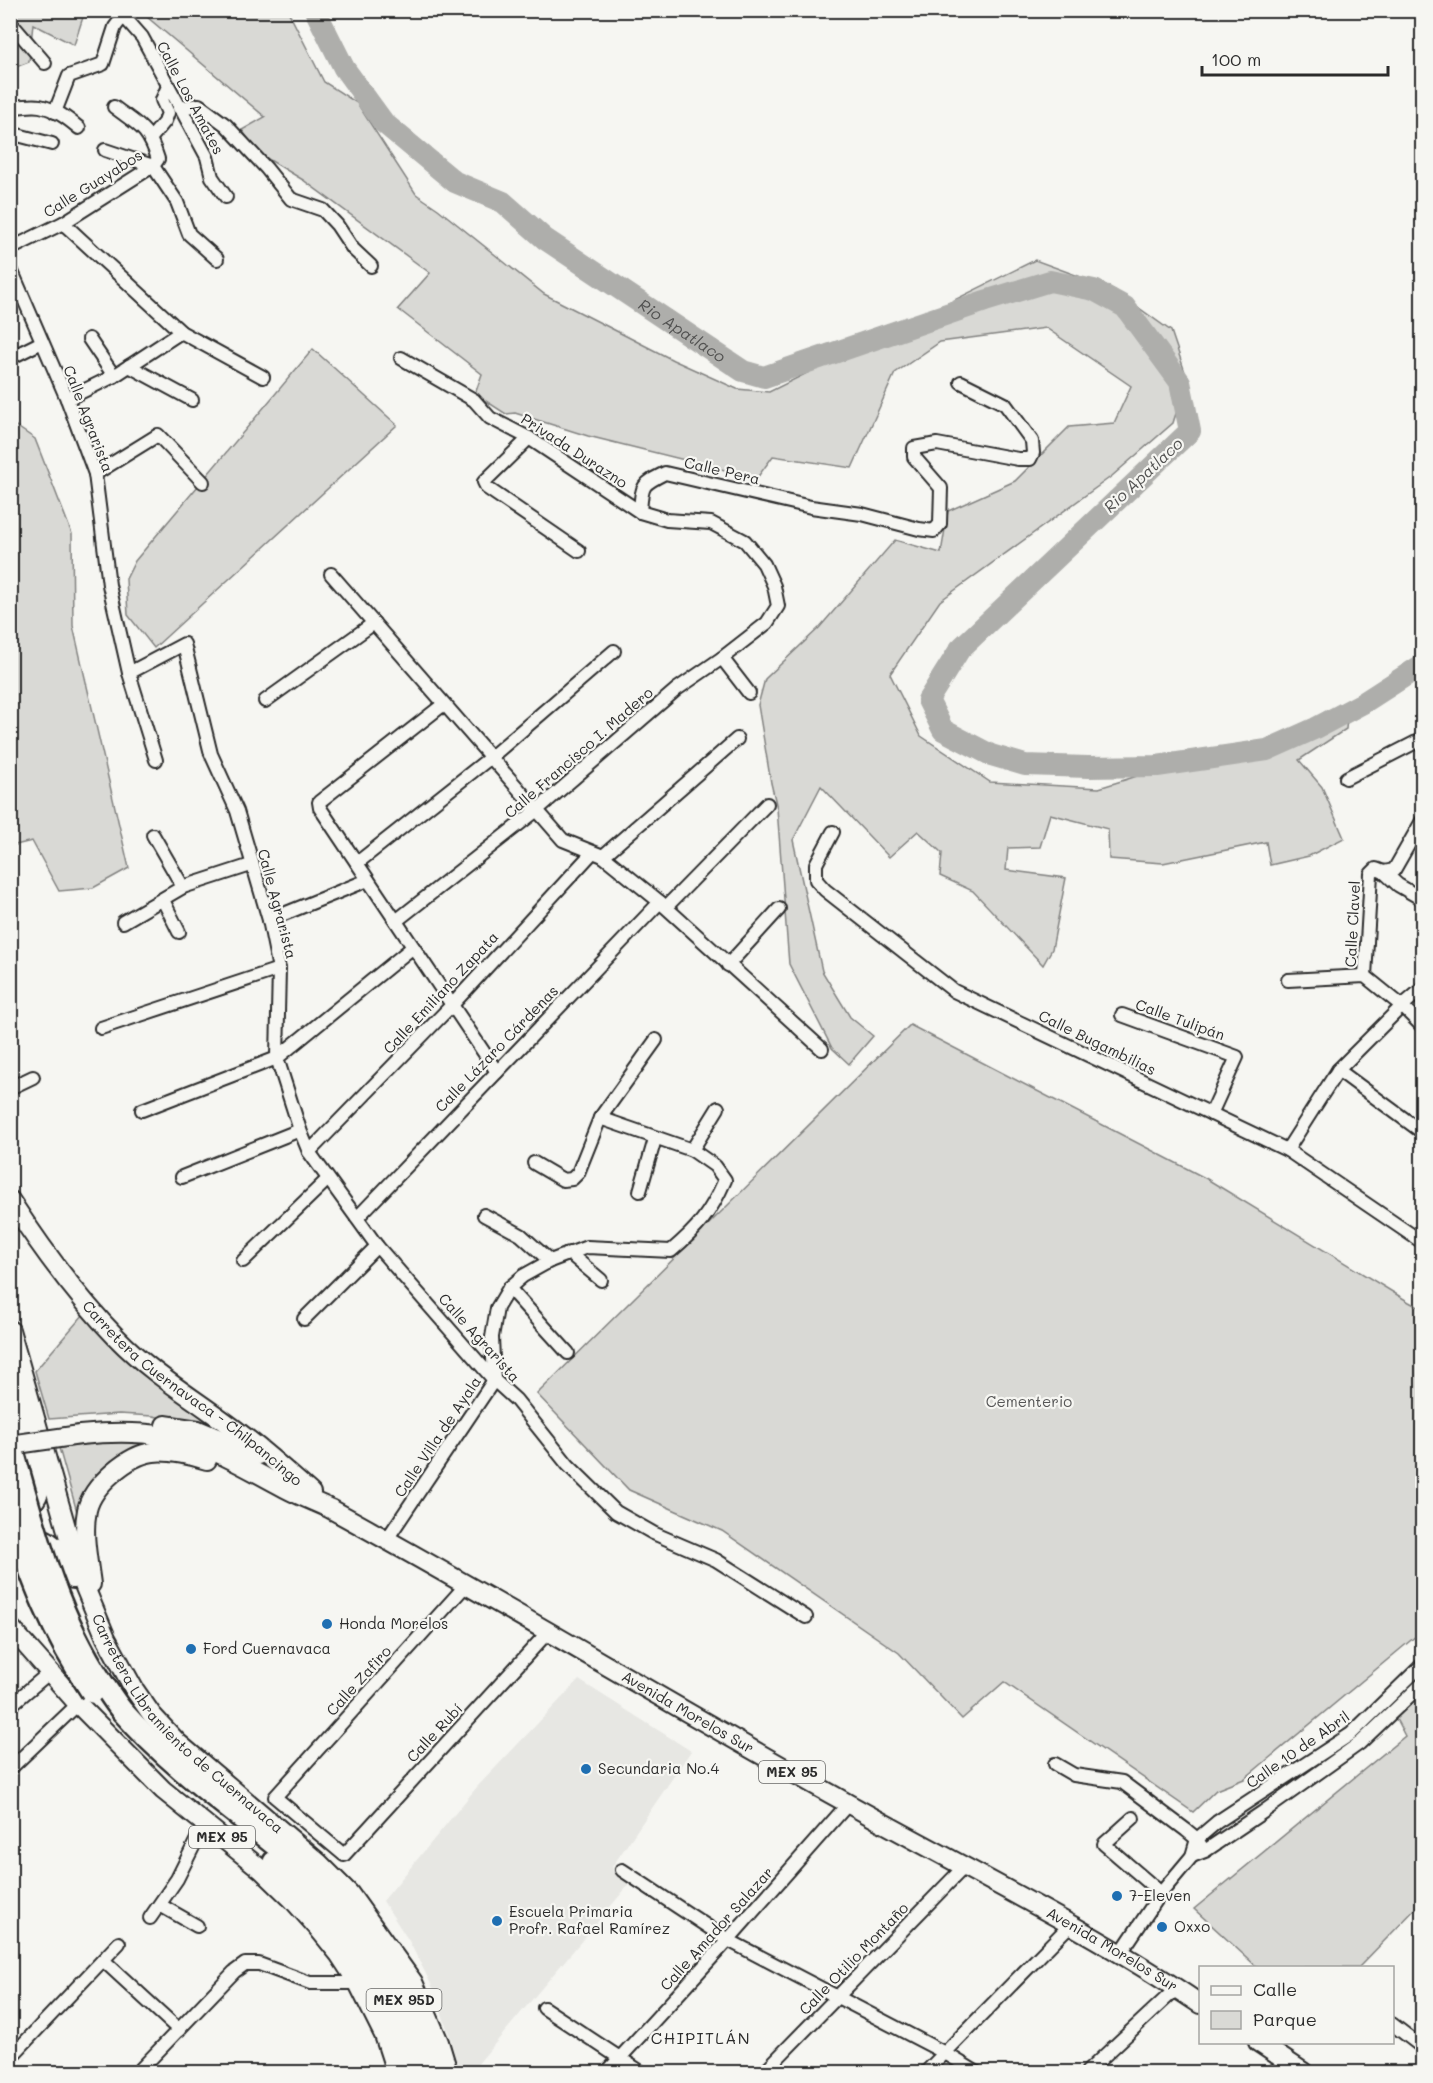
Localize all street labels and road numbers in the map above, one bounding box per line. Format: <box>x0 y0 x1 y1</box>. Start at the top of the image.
street label: Calle Los Amates <box>153 37 229 158</box>
street label: Calle Guayabos <box>39 145 146 222</box>
street label: Calle Agrarista <box>59 362 119 475</box>
street label: Privada Durazno <box>517 408 632 492</box>
street label: Calle Pera <box>682 452 762 488</box>
street label: Calle Francisco I. Madero <box>500 682 657 822</box>
street label: Calle Agrarista <box>254 847 302 961</box>
street label: Calle Clavel <box>1340 880 1364 968</box>
street label: Calle Emiliano Zapata <box>378 927 502 1058</box>
street label: Calle Lázaro Cárdenas <box>430 981 562 1116</box>
street label: Calle Tulipán <box>1133 994 1228 1044</box>
street label: Calle Bugambilias <box>1035 1005 1159 1079</box>
street label: Calle Agrarista <box>435 1289 525 1386</box>
street label: Carretera Cuernavaca - Chilpancingo <box>78 1296 307 1490</box>
street label: Calle Villa de Ayala <box>389 1372 485 1501</box>
street label: Carretera Libramiento de Cuernavaca <box>88 1611 288 1837</box>
street label: Calle Zafiro <box>321 1641 395 1720</box>
street label: Avenida Morelos Sur <box>619 1666 758 1758</box>
street label: Calle Rubí <box>402 1699 467 1766</box>
street label: Calle 10 de Abril <box>1242 1706 1353 1792</box>
road number: MEX 95 <box>759 1761 825 1783</box>
road number: MEX 95 <box>189 1826 255 1848</box>
street label: Calle Amador Salazar <box>655 1862 777 1995</box>
street label: Calle Otilio Montaño <box>794 1898 912 2019</box>
street label: Avenida Morelos Sur <box>1043 1902 1182 1996</box>
road number: MEX 95D <box>366 1989 442 2011</box>

